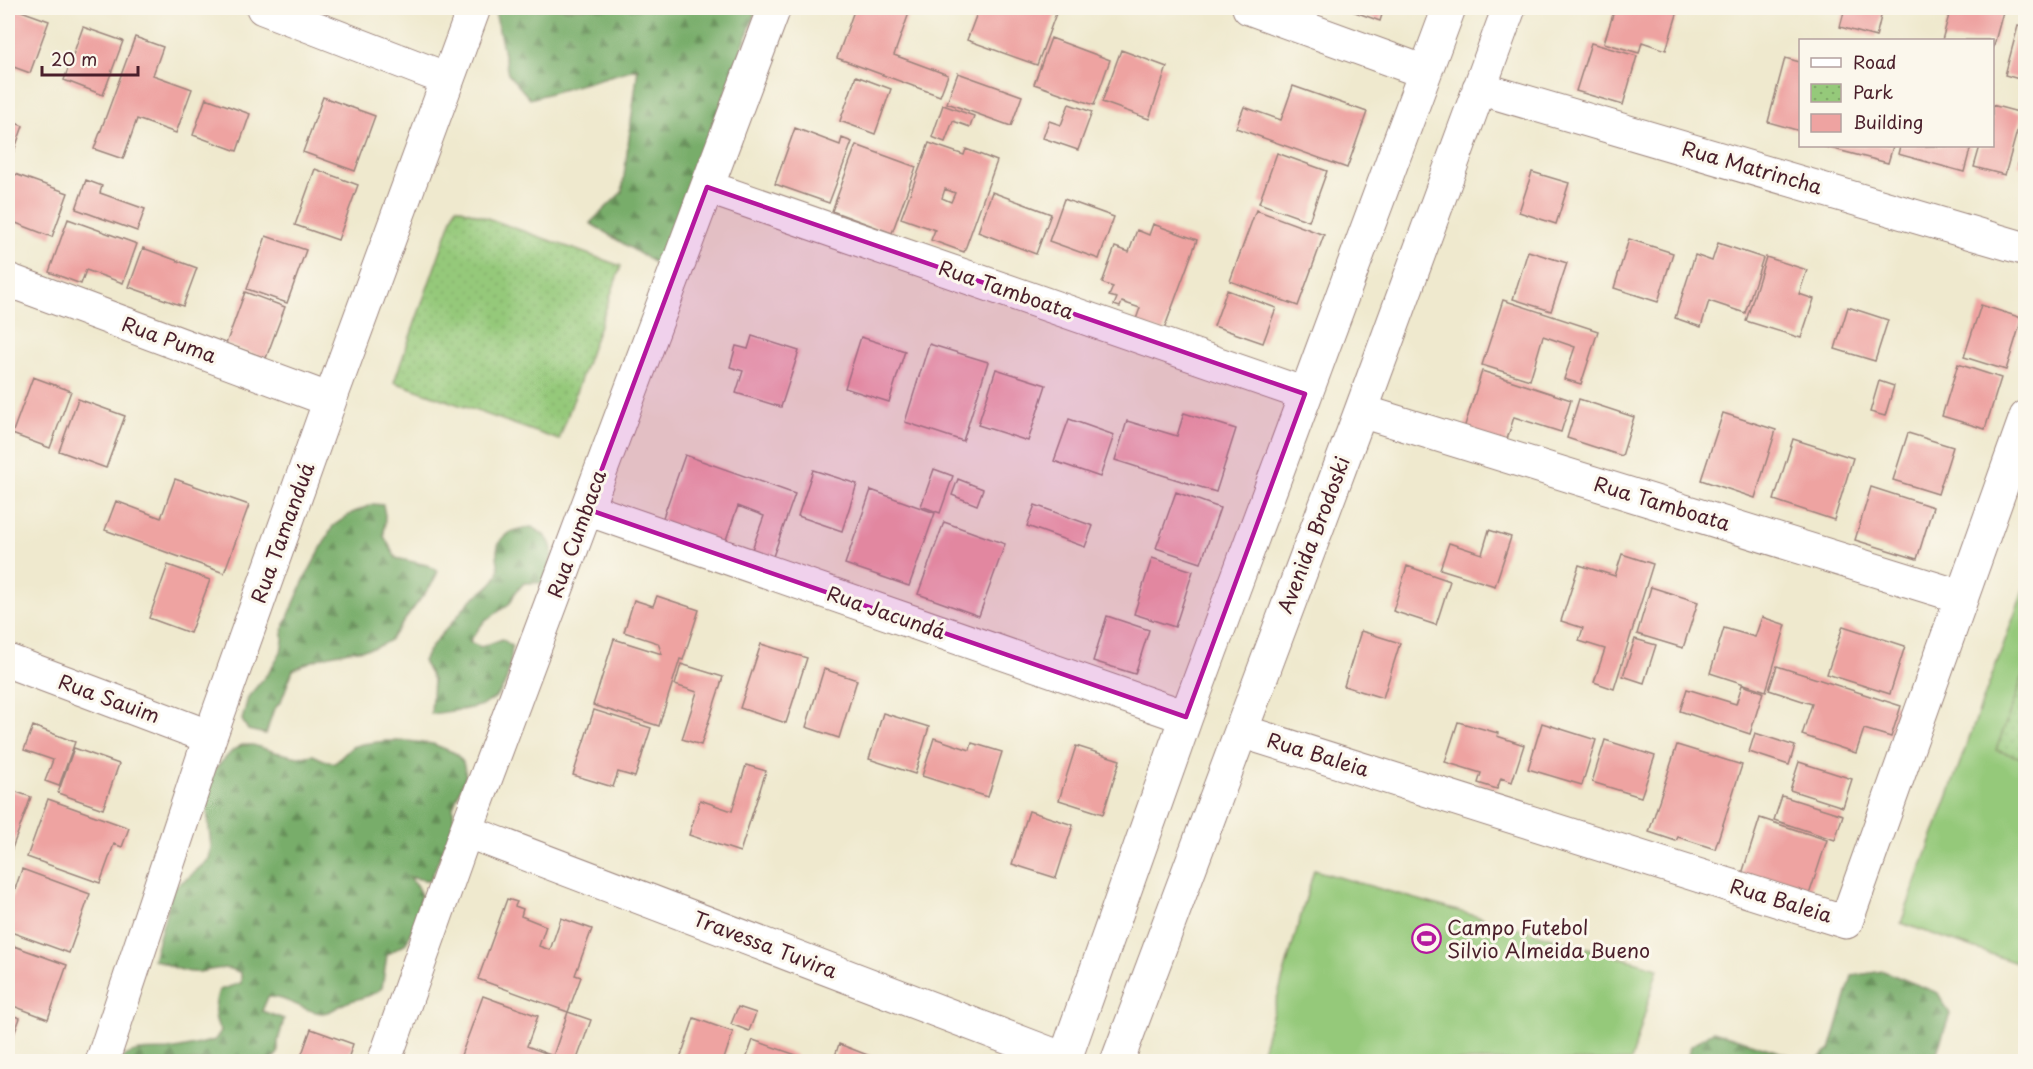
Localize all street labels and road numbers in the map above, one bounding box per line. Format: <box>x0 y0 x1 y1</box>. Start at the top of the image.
street label: Rua Matrincha <box>1679 133 1826 202</box>
street label: Rua Tamboata <box>935 252 1078 326</box>
street label: Rua Puma <box>118 308 221 370</box>
street label: Avenida Brodoski <box>1269 452 1357 618</box>
street label: Rua Tamanduá <box>243 458 322 607</box>
street label: Rua Cumbaca <box>539 465 613 602</box>
street label: Rua Tamboata <box>1591 468 1734 538</box>
street label: Rua Jacundá <box>823 578 950 647</box>
street label: Rua Sauim <box>54 666 164 730</box>
street label: Rua Baleia <box>1264 724 1374 784</box>
street label: Rua Baleia <box>1727 870 1837 930</box>
street label: Travessa Tuvira <box>689 903 842 985</box>

